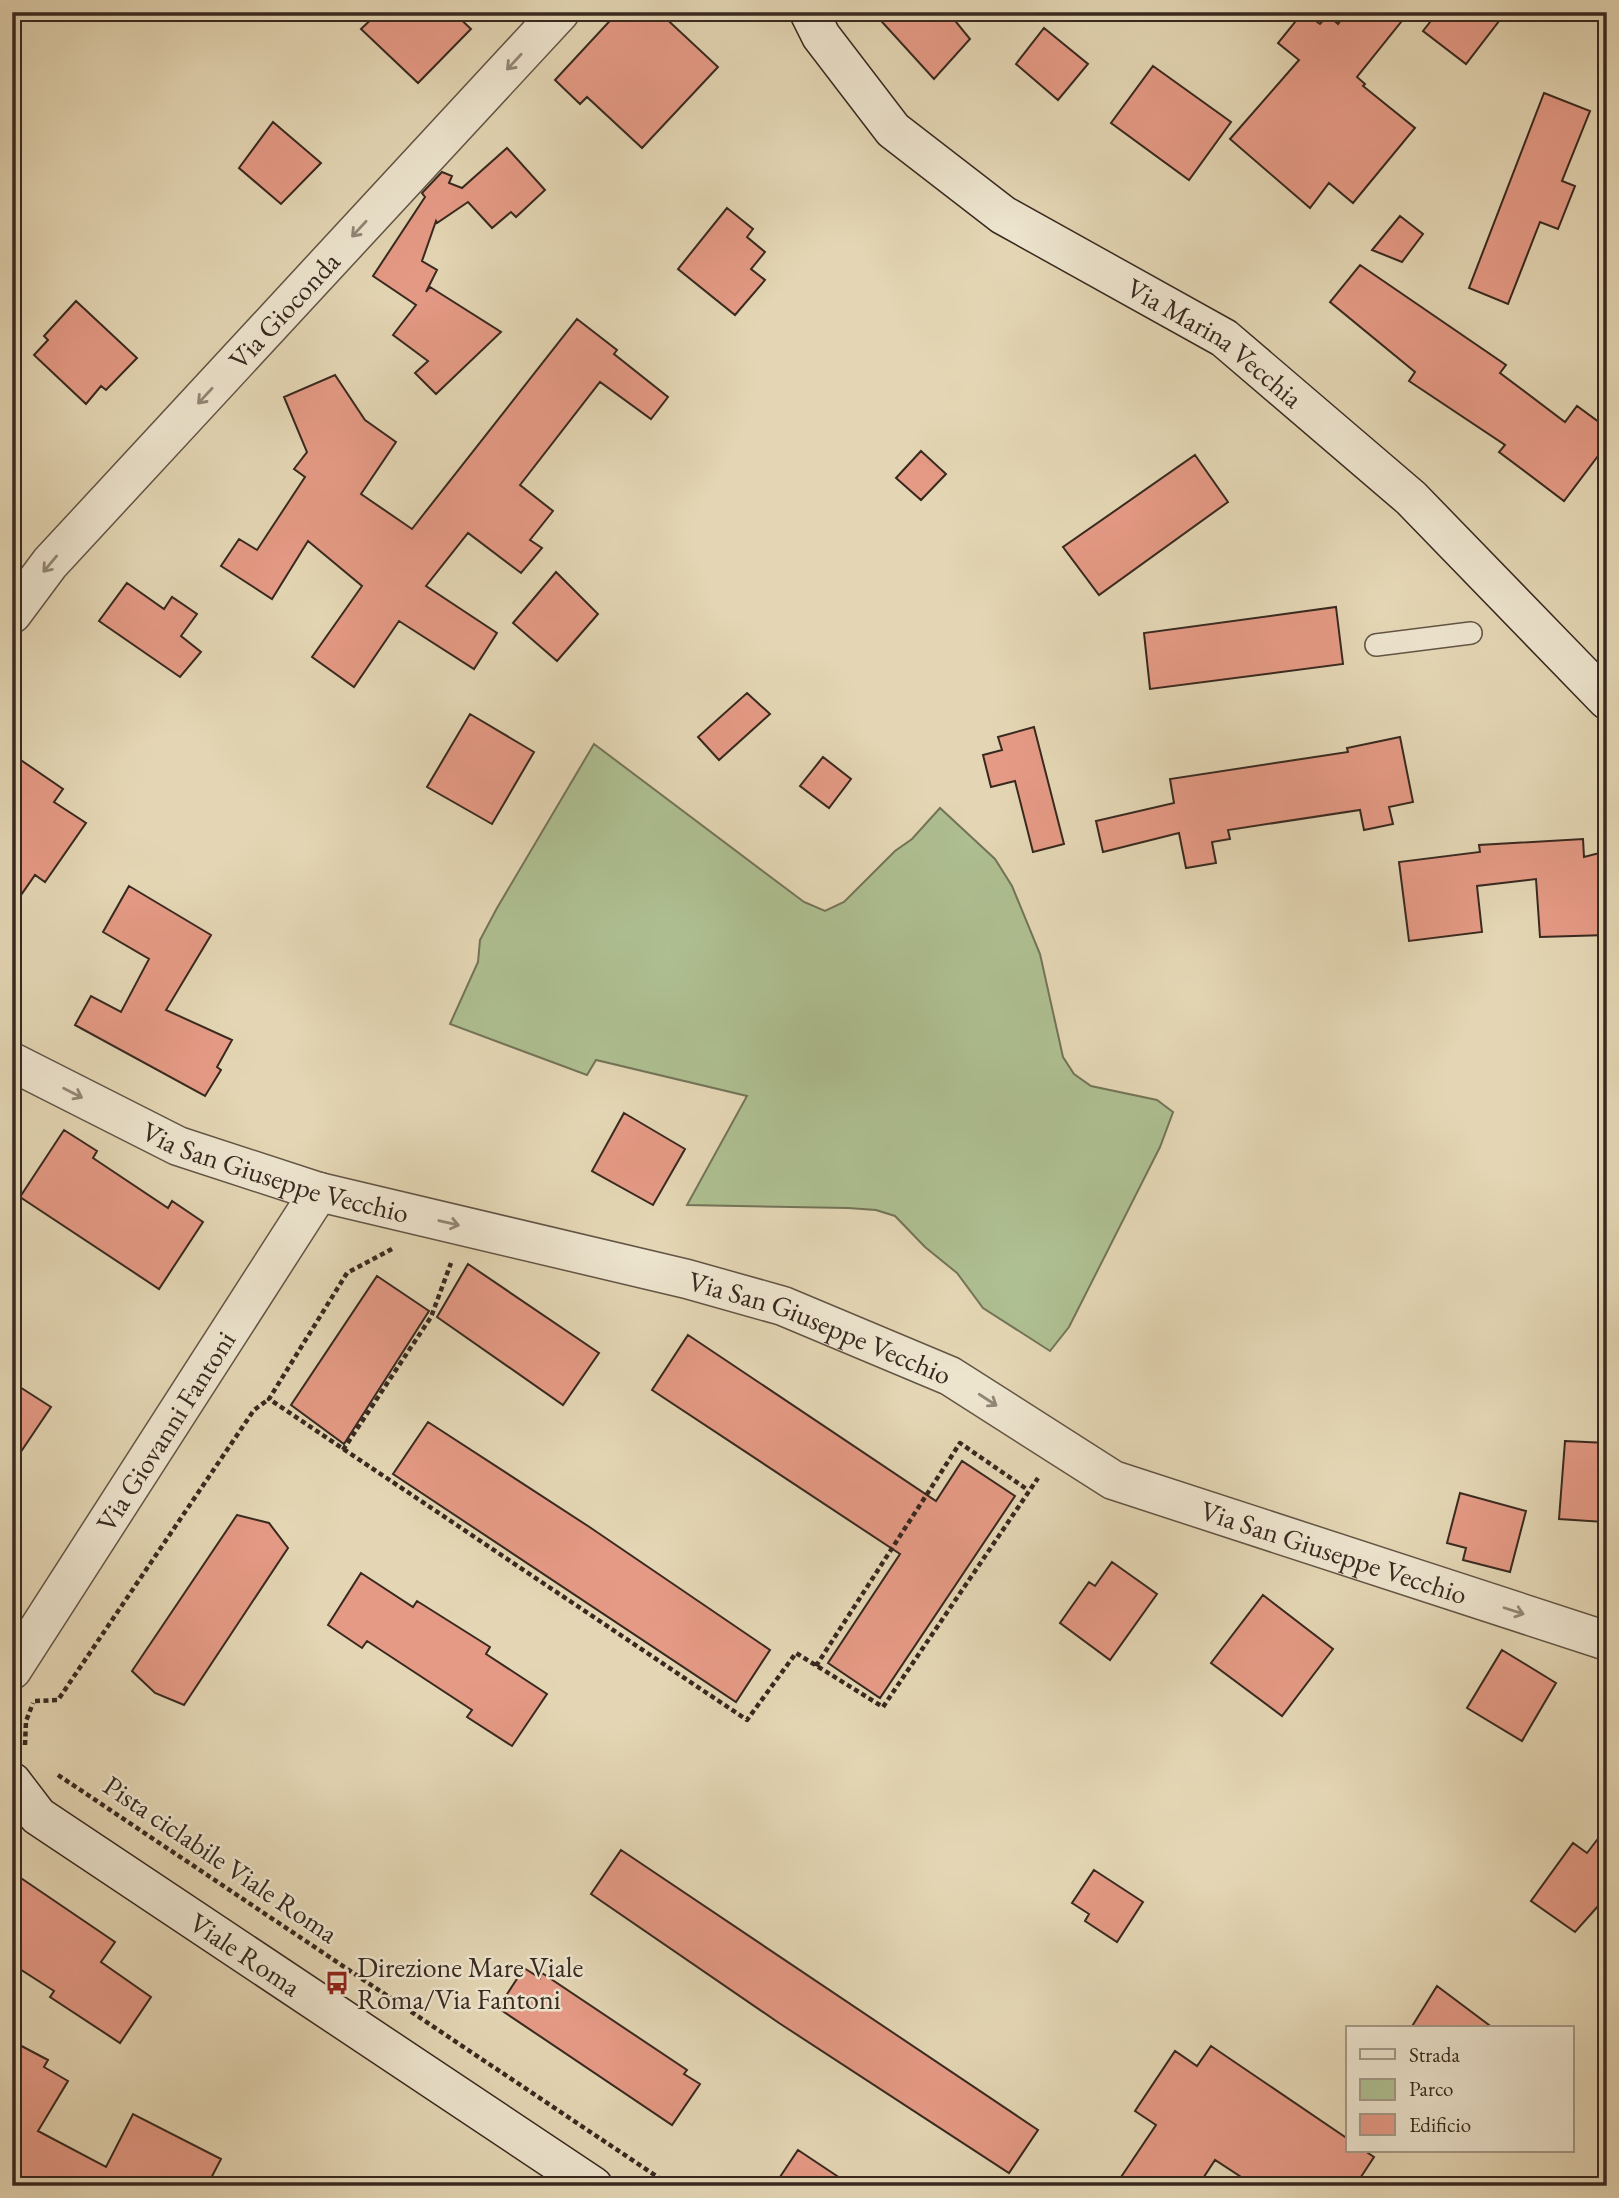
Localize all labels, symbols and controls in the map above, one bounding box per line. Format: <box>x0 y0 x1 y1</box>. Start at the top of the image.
one-way arrow <box>505 53 522 70</box>
one-way arrow <box>351 220 367 238</box>
street label: Via Gioconda <box>220 243 348 377</box>
street label: Via Marina Vecchia <box>1120 269 1311 416</box>
one-way arrow <box>196 387 213 404</box>
one-way arrow <box>43 554 58 572</box>
one-way arrow <box>62 1087 83 1100</box>
street label: Via San Giuseppe Vecchio <box>136 1113 412 1231</box>
one-way arrow <box>437 1216 460 1230</box>
street label: Via San Giuseppe Vecchio <box>684 1262 957 1393</box>
street label: Via Giovanni Fantoni <box>88 1324 243 1538</box>
one-way arrow <box>977 1393 997 1407</box>
street label: Via San Giuseppe Vecchio <box>1196 1492 1472 1612</box>
one-way arrow <box>1503 1605 1525 1618</box>
street label: Pista ciclabile Viale Roma <box>97 1767 346 1951</box>
street label: Viale Roma <box>183 1904 309 2005</box>
place label: Direzione Mare Viale Roma/Via Fantoni <box>357 1949 584 2017</box>
bus stop icon: Direzione Mare Viale Roma/Via Fantoni <box>323 1969 351 1997</box>
legend <box>1346 2026 1574 2152</box>
text: Strada <box>1409 2041 1460 2068</box>
text: Parco <box>1409 2075 1453 2102</box>
text: Edificio <box>1409 2111 1471 2138</box>

